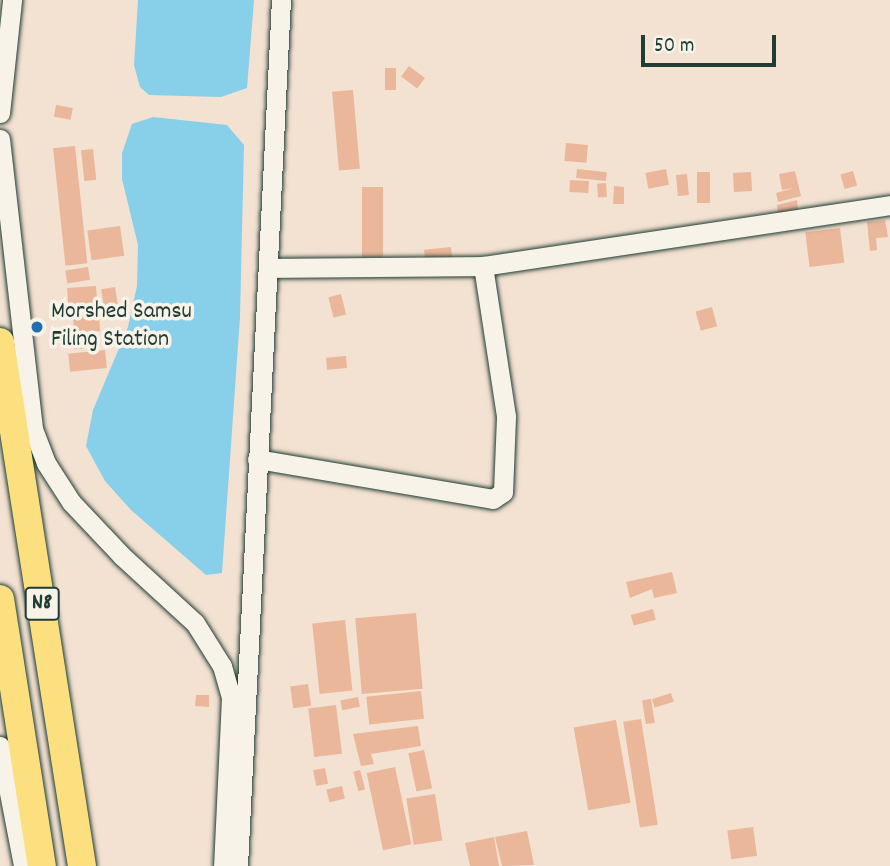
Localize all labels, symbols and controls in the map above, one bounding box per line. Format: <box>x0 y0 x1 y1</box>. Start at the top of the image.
scale bar <box>645 21 780 65</box>
text: 50 m <box>654 32 694 62</box>
place label: Morshed Samsu Filing Station <box>51 299 192 355</box>
marker: Morshed Samsu Filing Station <box>29 319 45 335</box>
road number: N8 <box>24 584 60 624</box>

